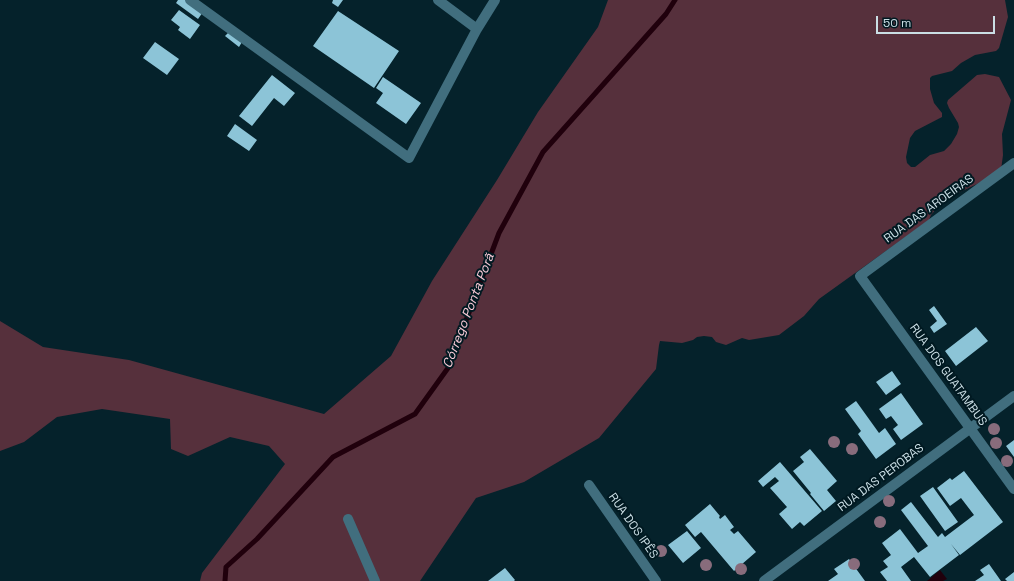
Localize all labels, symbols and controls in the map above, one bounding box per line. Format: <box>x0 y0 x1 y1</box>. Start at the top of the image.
scale bar <box>878 8 997 34</box>
text: 50 m <box>883 15 911 31</box>
street label: RUA DAS AROEIRAS <box>881 172 977 246</box>
water label: Córrego Ponta Porã <box>440 252 498 370</box>
street label: RUA DOS GUATAMBUS <box>906 321 990 429</box>
street label: RUA DAS PEROBAS <box>835 441 927 515</box>
street label: RUA DOS IPÊS <box>605 490 661 562</box>

